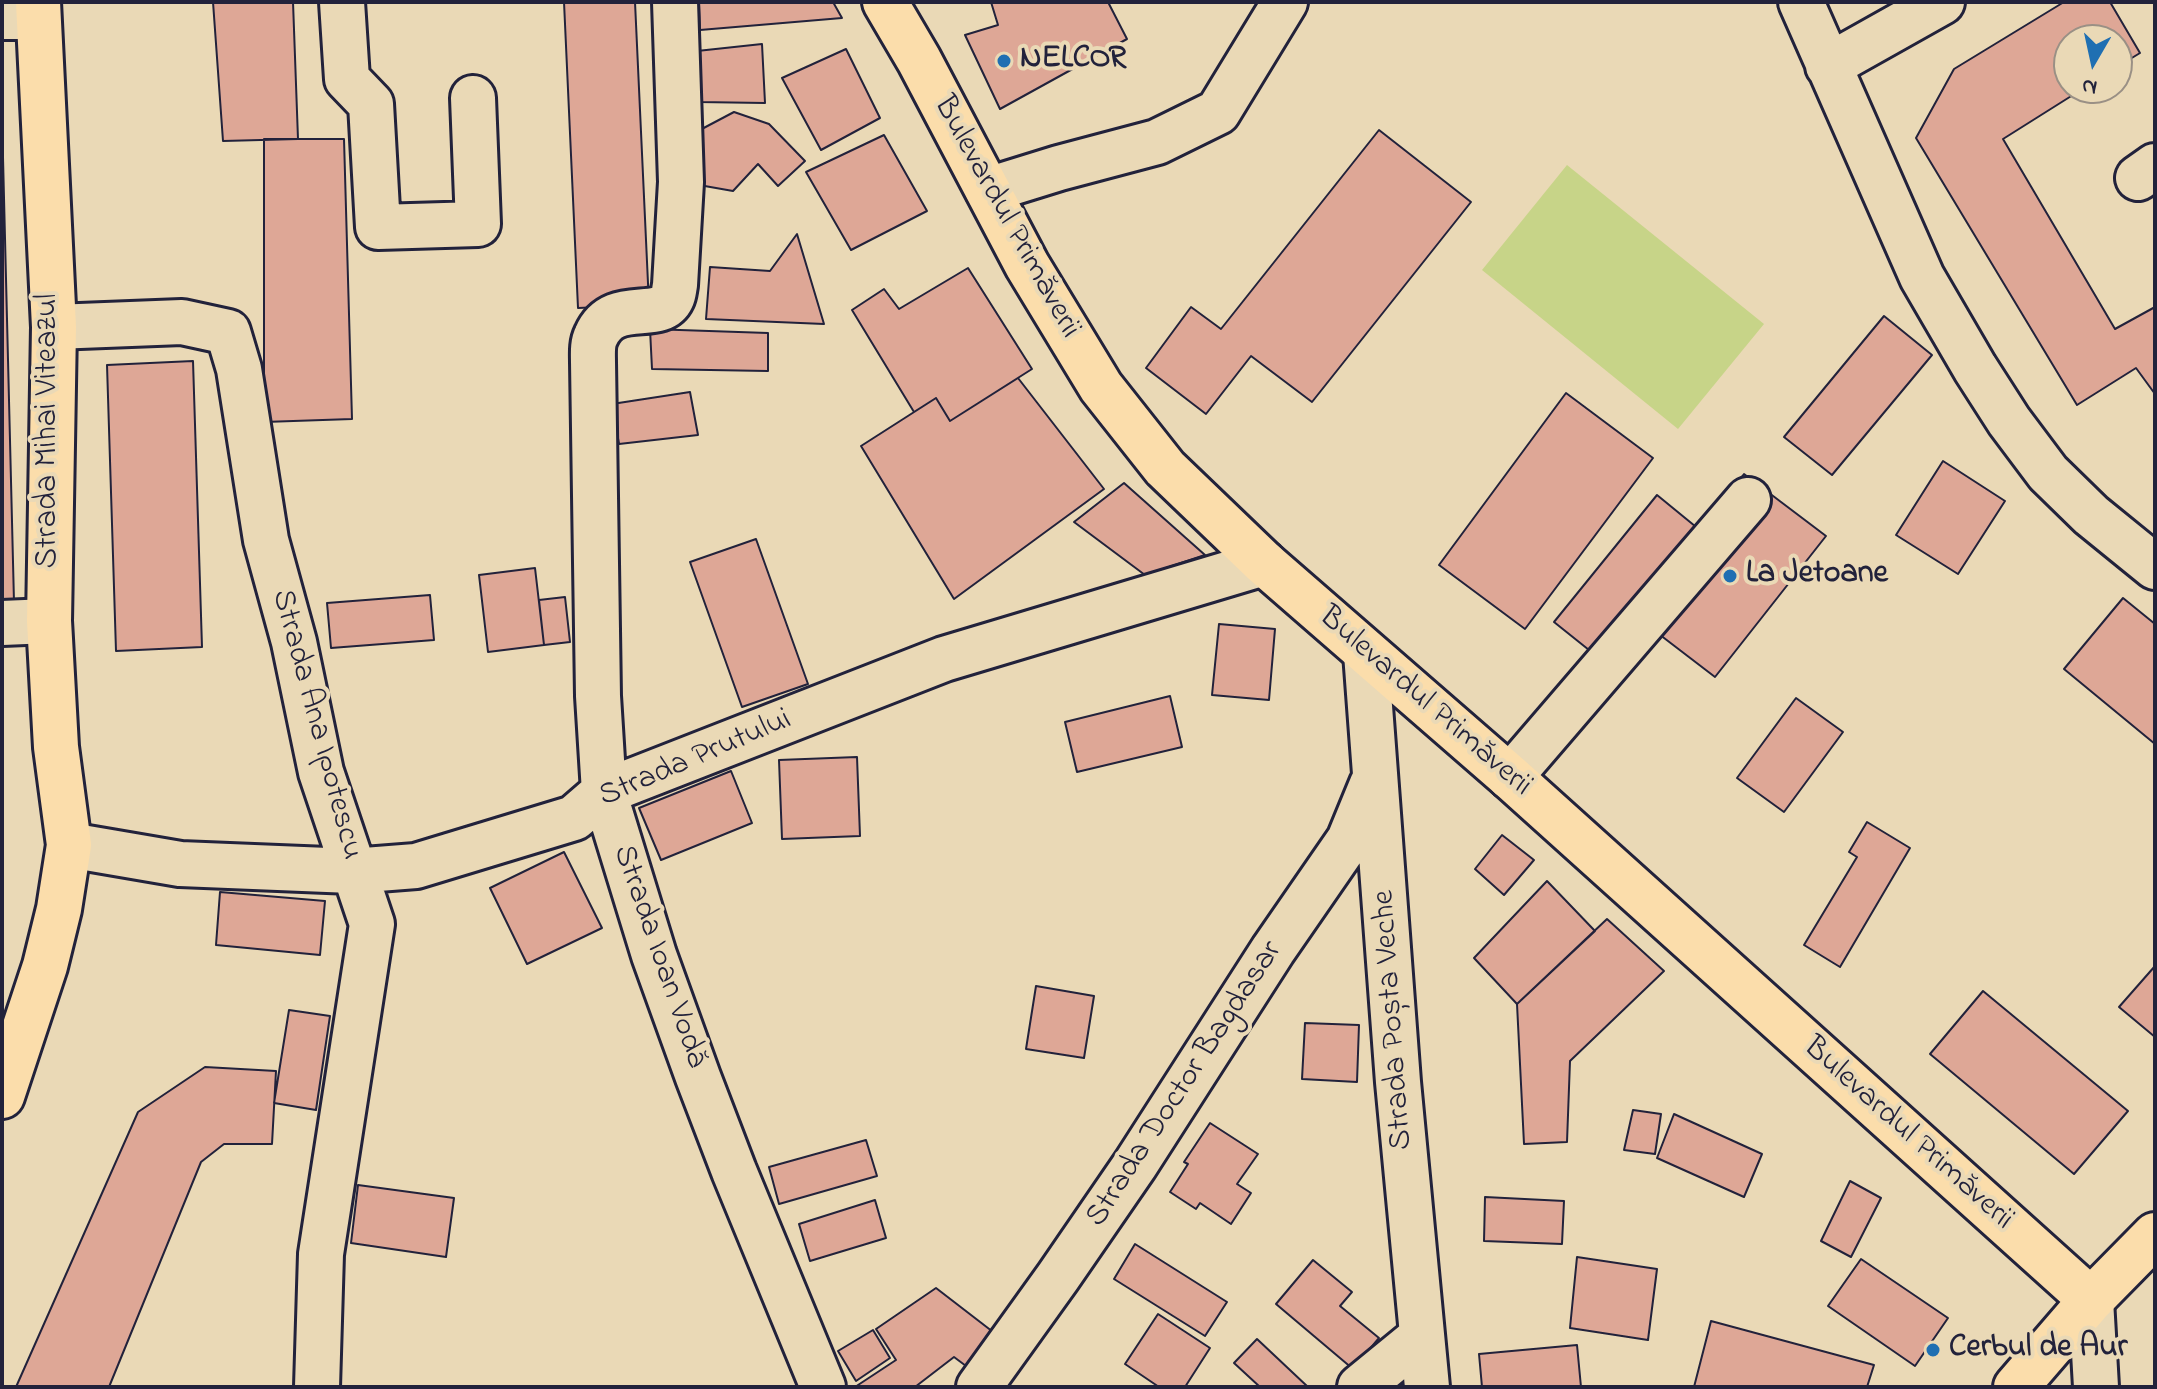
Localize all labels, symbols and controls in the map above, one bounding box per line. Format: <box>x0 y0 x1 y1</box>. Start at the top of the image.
north arrow <box>2053 24 2133 104</box>
place label: NELCOR <box>1020 42 1126 80</box>
marker: NELCOR <box>995 52 1013 70</box>
text: N <box>2080 69 2099 103</box>
street label: Bulevardul Primăverii <box>923 90 1087 346</box>
street label: Strada Mihai Viteazul <box>31 294 69 568</box>
place label: La Jetoane <box>1746 557 1888 595</box>
marker: La Jetoane <box>1721 567 1739 585</box>
street label: Strada Ana Ipotescu <box>260 586 370 864</box>
street label: Bulevardul Primăverii <box>1309 600 1539 806</box>
street label: Strada Prutului <box>594 702 798 818</box>
street label: Strada Ioan Vodă <box>602 841 714 1073</box>
street label: Strada Poșta Veche <box>1367 889 1423 1151</box>
street label: Strada Doctor Bagdasar <box>1079 935 1293 1235</box>
street label: Bulevardul Primăverii <box>1793 1030 2021 1240</box>
place label: Cerbul de Aur <box>1949 1331 2127 1369</box>
marker: Cerbul de Aur <box>1924 1341 1942 1359</box>

